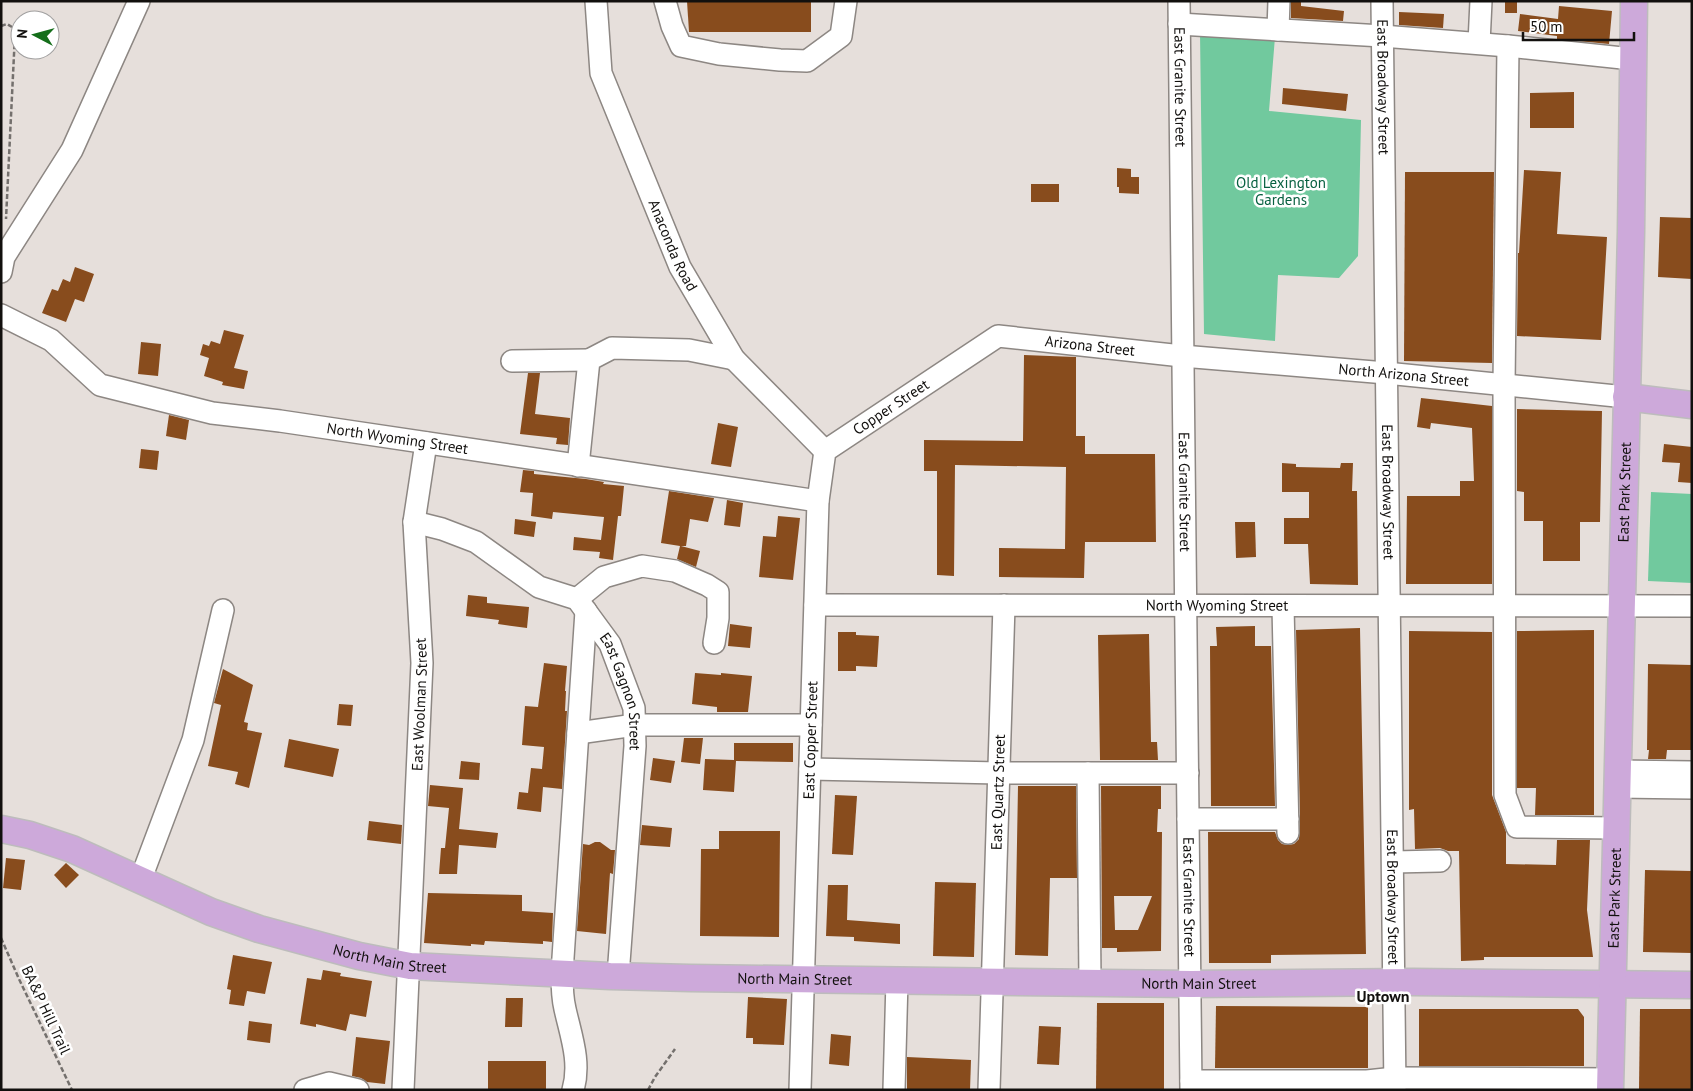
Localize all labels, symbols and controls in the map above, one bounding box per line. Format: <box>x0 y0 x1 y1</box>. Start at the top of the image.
north arrow <box>10 10 60 60</box>
scale bar <box>1523 10 1634 42</box>
text: 50 m <box>1530 17 1563 36</box>
street label: East Broadway Street <box>1373 19 1394 155</box>
street label: East Granite Street <box>1170 27 1191 147</box>
text: N <box>13 28 32 39</box>
park label: Old Lexington Gardens <box>1236 173 1326 209</box>
street label: Anaconda Road <box>645 197 702 294</box>
street label: Arizona Street <box>1044 331 1136 360</box>
street label: North Arizona Street <box>1338 359 1470 390</box>
street label: Copper Street <box>849 375 932 439</box>
street label: North Wyoming Street <box>325 418 469 458</box>
street label: East Broadway Street <box>1378 424 1399 560</box>
street label: East Granite Street <box>1175 432 1195 552</box>
street label: East Park Street <box>1613 442 1635 543</box>
street label: North Wyoming Street <box>1146 595 1288 615</box>
street label: East Gagnon Street <box>596 629 645 751</box>
street label: East Woolman Street <box>407 637 431 771</box>
street label: East Copper Street <box>799 681 821 800</box>
street label: East Quartz Street <box>986 734 1009 850</box>
street label: East Broadway Street <box>1383 829 1404 965</box>
street label: East Granite Street <box>1179 837 1200 957</box>
street label: East Park Street <box>1603 848 1625 949</box>
street label: North Main Street <box>331 939 447 977</box>
street label: BA&P Hill Trail <box>18 962 76 1058</box>
street label: North Main Street <box>737 969 852 989</box>
street label: North Main Street <box>1141 973 1256 993</box>
district label: Uptown <box>1357 986 1409 1006</box>

